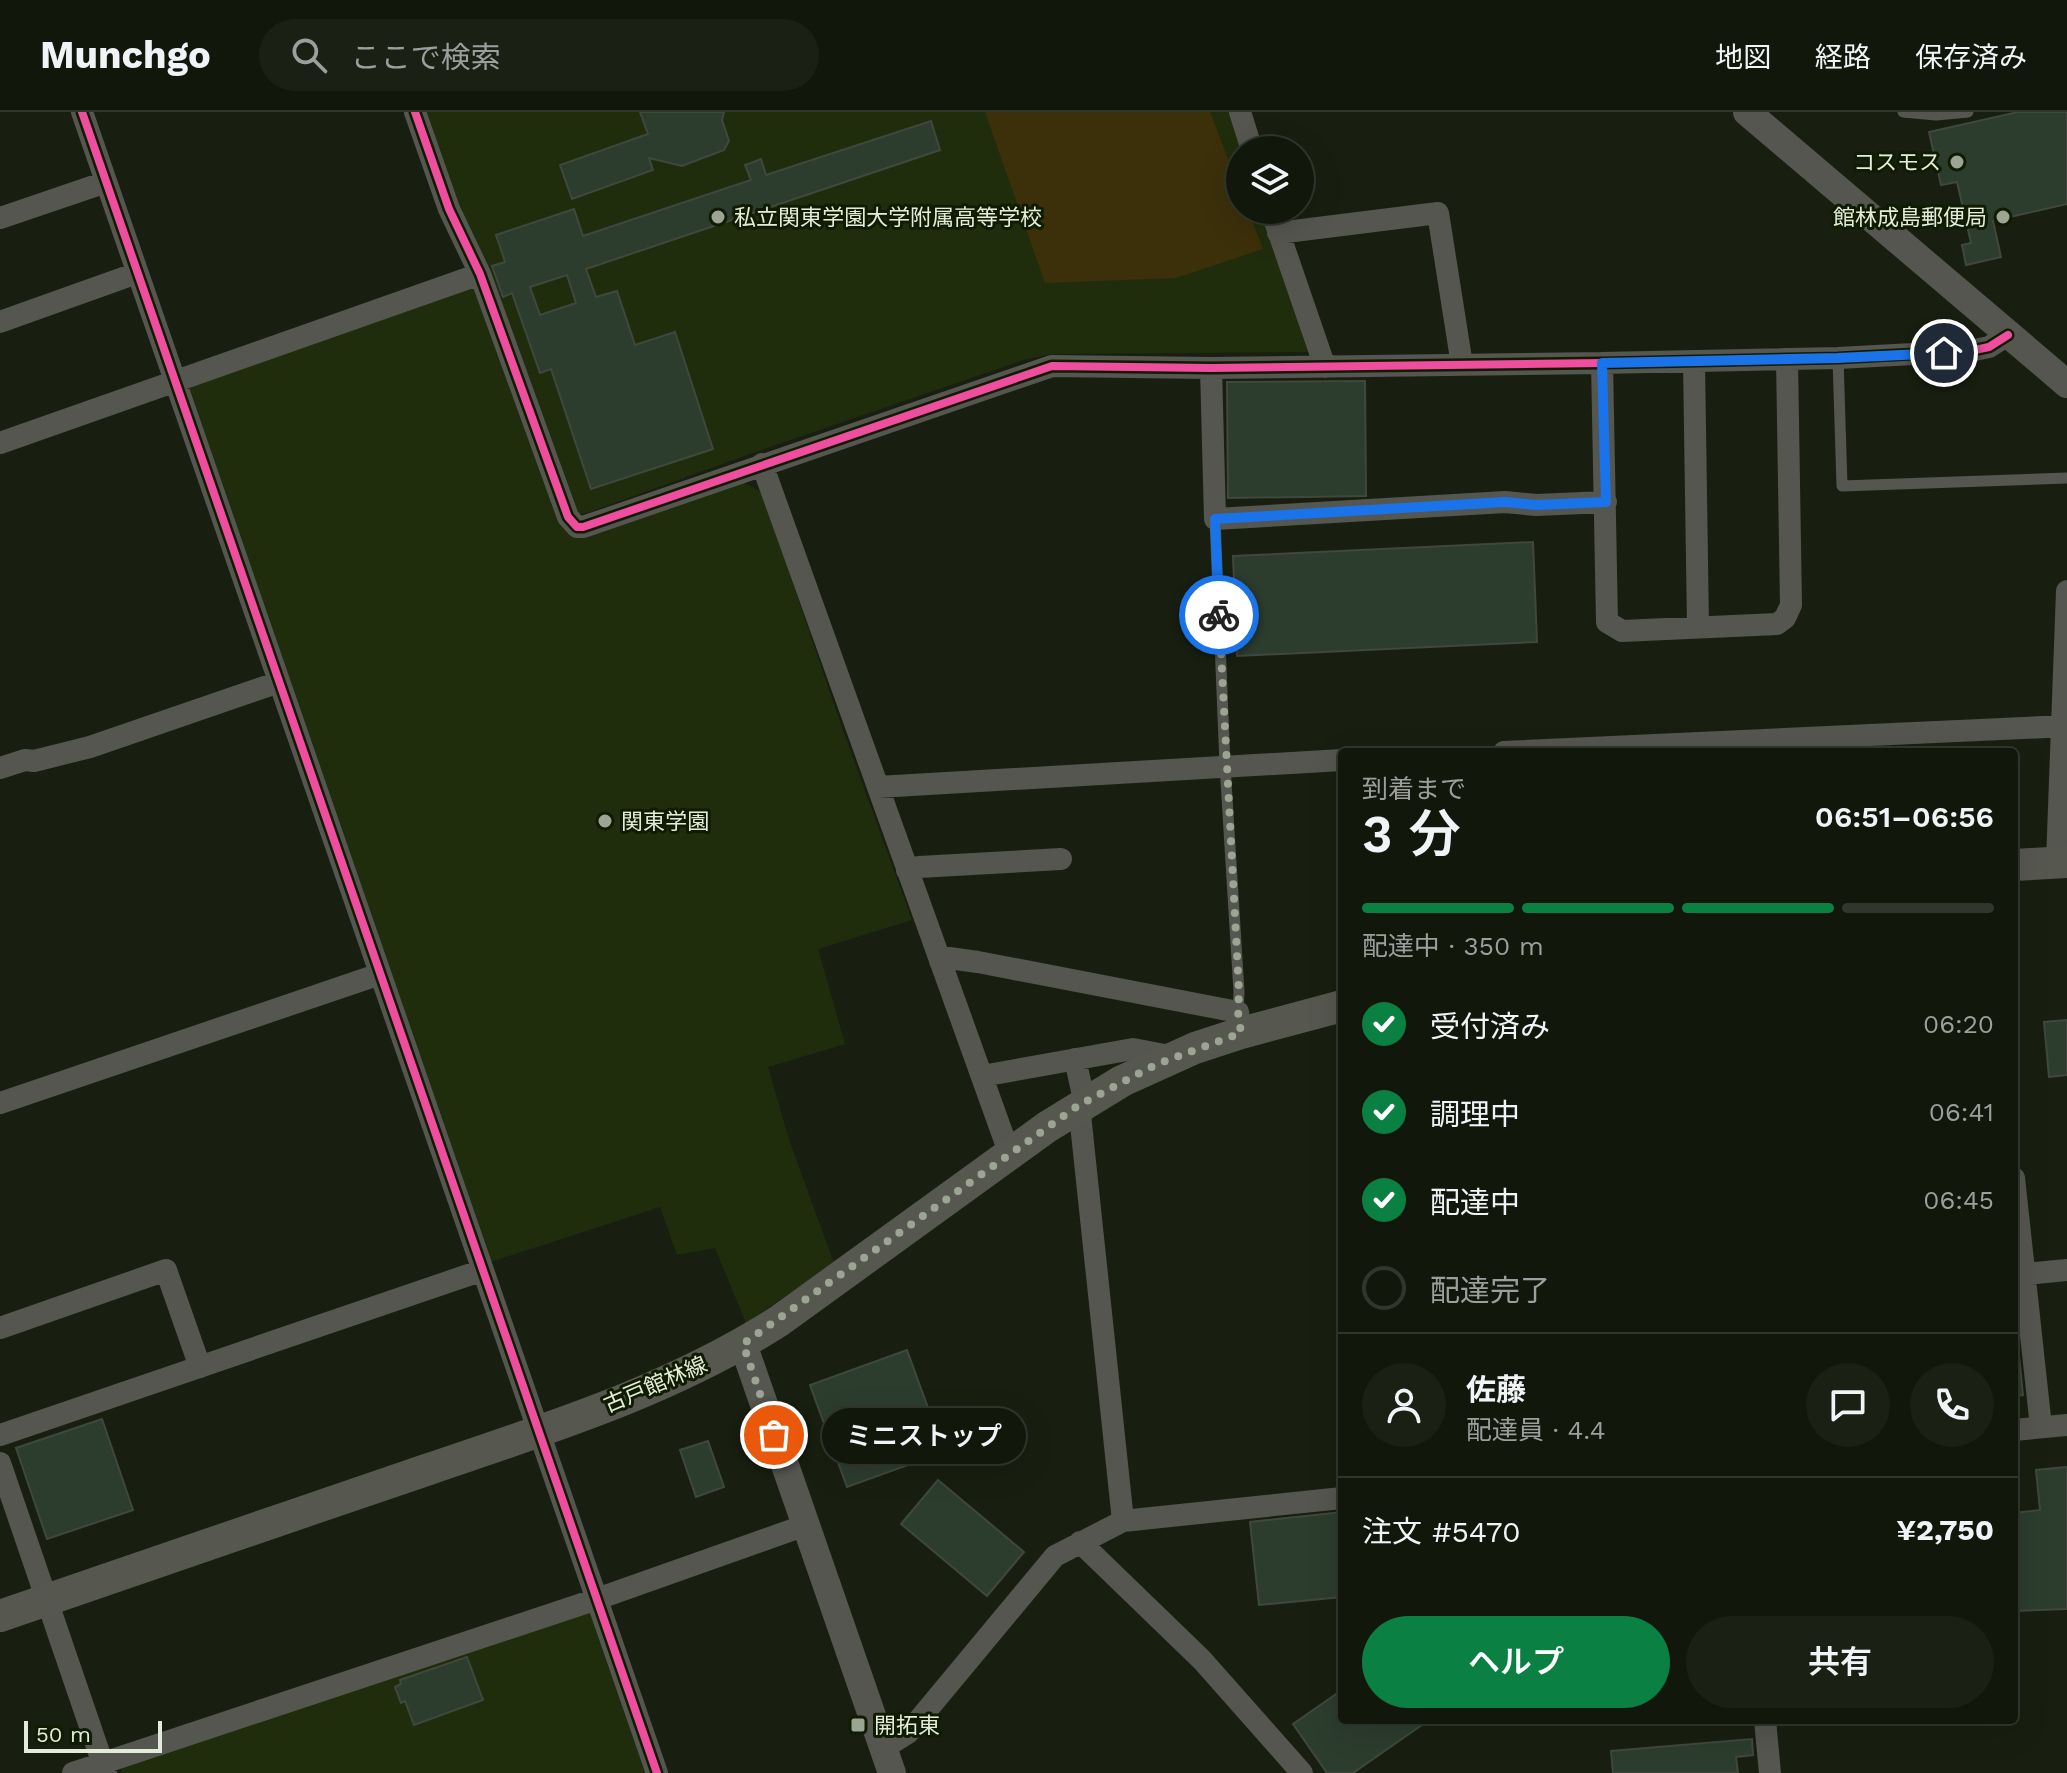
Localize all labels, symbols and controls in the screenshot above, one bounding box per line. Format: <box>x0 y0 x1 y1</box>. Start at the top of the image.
search box <box>259 19 819 91</box>
text: Munchgo <box>40 33 211 77</box>
icon: search <box>287 33 331 77</box>
text: ここで検索 <box>351 40 501 75</box>
text: 地図 <box>1715 41 1771 74</box>
text: 経路 <box>1815 41 1871 74</box>
text: 保存済み <box>1915 41 2027 74</box>
map controls <box>1226 136 1314 224</box>
button: layers <box>1226 136 1314 224</box>
place label: コスモス <box>1853 150 1941 175</box>
marker: コスモス <box>1948 153 1966 171</box>
place label: 私立関東学園大学附属高等学校 <box>734 205 1042 230</box>
place label: 館林成島郵便局 <box>1833 205 1987 230</box>
marker: 私立関東学園大学附属高等学校 <box>709 208 727 226</box>
marker: 館林成島郵便局 <box>1994 208 2012 226</box>
pin <box>1910 319 1978 387</box>
icon: home <box>1922 331 1966 375</box>
courier <box>1179 575 1259 655</box>
icon: bike <box>1197 593 1241 637</box>
text: 到着まで <box>1362 774 1466 804</box>
text: 06:51–06:56 <box>1815 799 1994 834</box>
text: 3 分 <box>1362 804 1461 865</box>
place label: 関東学園 <box>621 809 709 834</box>
marker: 関東学園 <box>596 812 614 830</box>
text: 配達中 · 350 m <box>1362 931 1544 961</box>
icon: check <box>1362 1002 1406 1046</box>
text: 受付済み <box>1430 1009 1550 1044</box>
text: 06:20 <box>1923 1009 1994 1039</box>
icon: check <box>1362 1090 1406 1134</box>
text: 調理中 <box>1430 1097 1520 1132</box>
text: 06:41 <box>1929 1097 1994 1127</box>
icon: check <box>1362 1178 1406 1222</box>
text: 配達中 <box>1430 1185 1520 1220</box>
text: 06:45 <box>1923 1185 1994 1215</box>
text: 配達完了 <box>1430 1273 1550 1308</box>
street label: 古戸館林線 <box>600 1351 711 1417</box>
button: person <box>1362 1363 1446 1447</box>
button: chat <box>1806 1363 1890 1447</box>
button: phone <box>1910 1363 1994 1447</box>
text: 佐藤 <box>1466 1372 1526 1407</box>
pin <box>740 1401 808 1469</box>
callout: ミニストップ <box>822 1407 1026 1463</box>
icon: bag <box>752 1413 796 1457</box>
text: 配達員 · 4.4 <box>1466 1415 1606 1445</box>
text: ミニストップ <box>846 1421 1002 1451</box>
text: ¥2,750 <box>1896 1512 1994 1547</box>
text: 注文 #5470 <box>1362 1514 1521 1549</box>
button: ヘルプ <box>1362 1616 1670 1708</box>
button: 共有 <box>1686 1616 1994 1708</box>
place label: 開拓東 <box>874 1713 940 1738</box>
marker: 開拓東 <box>849 1716 867 1734</box>
scale bar <box>24 1717 162 1753</box>
text: 50 m <box>36 1722 91 1747</box>

